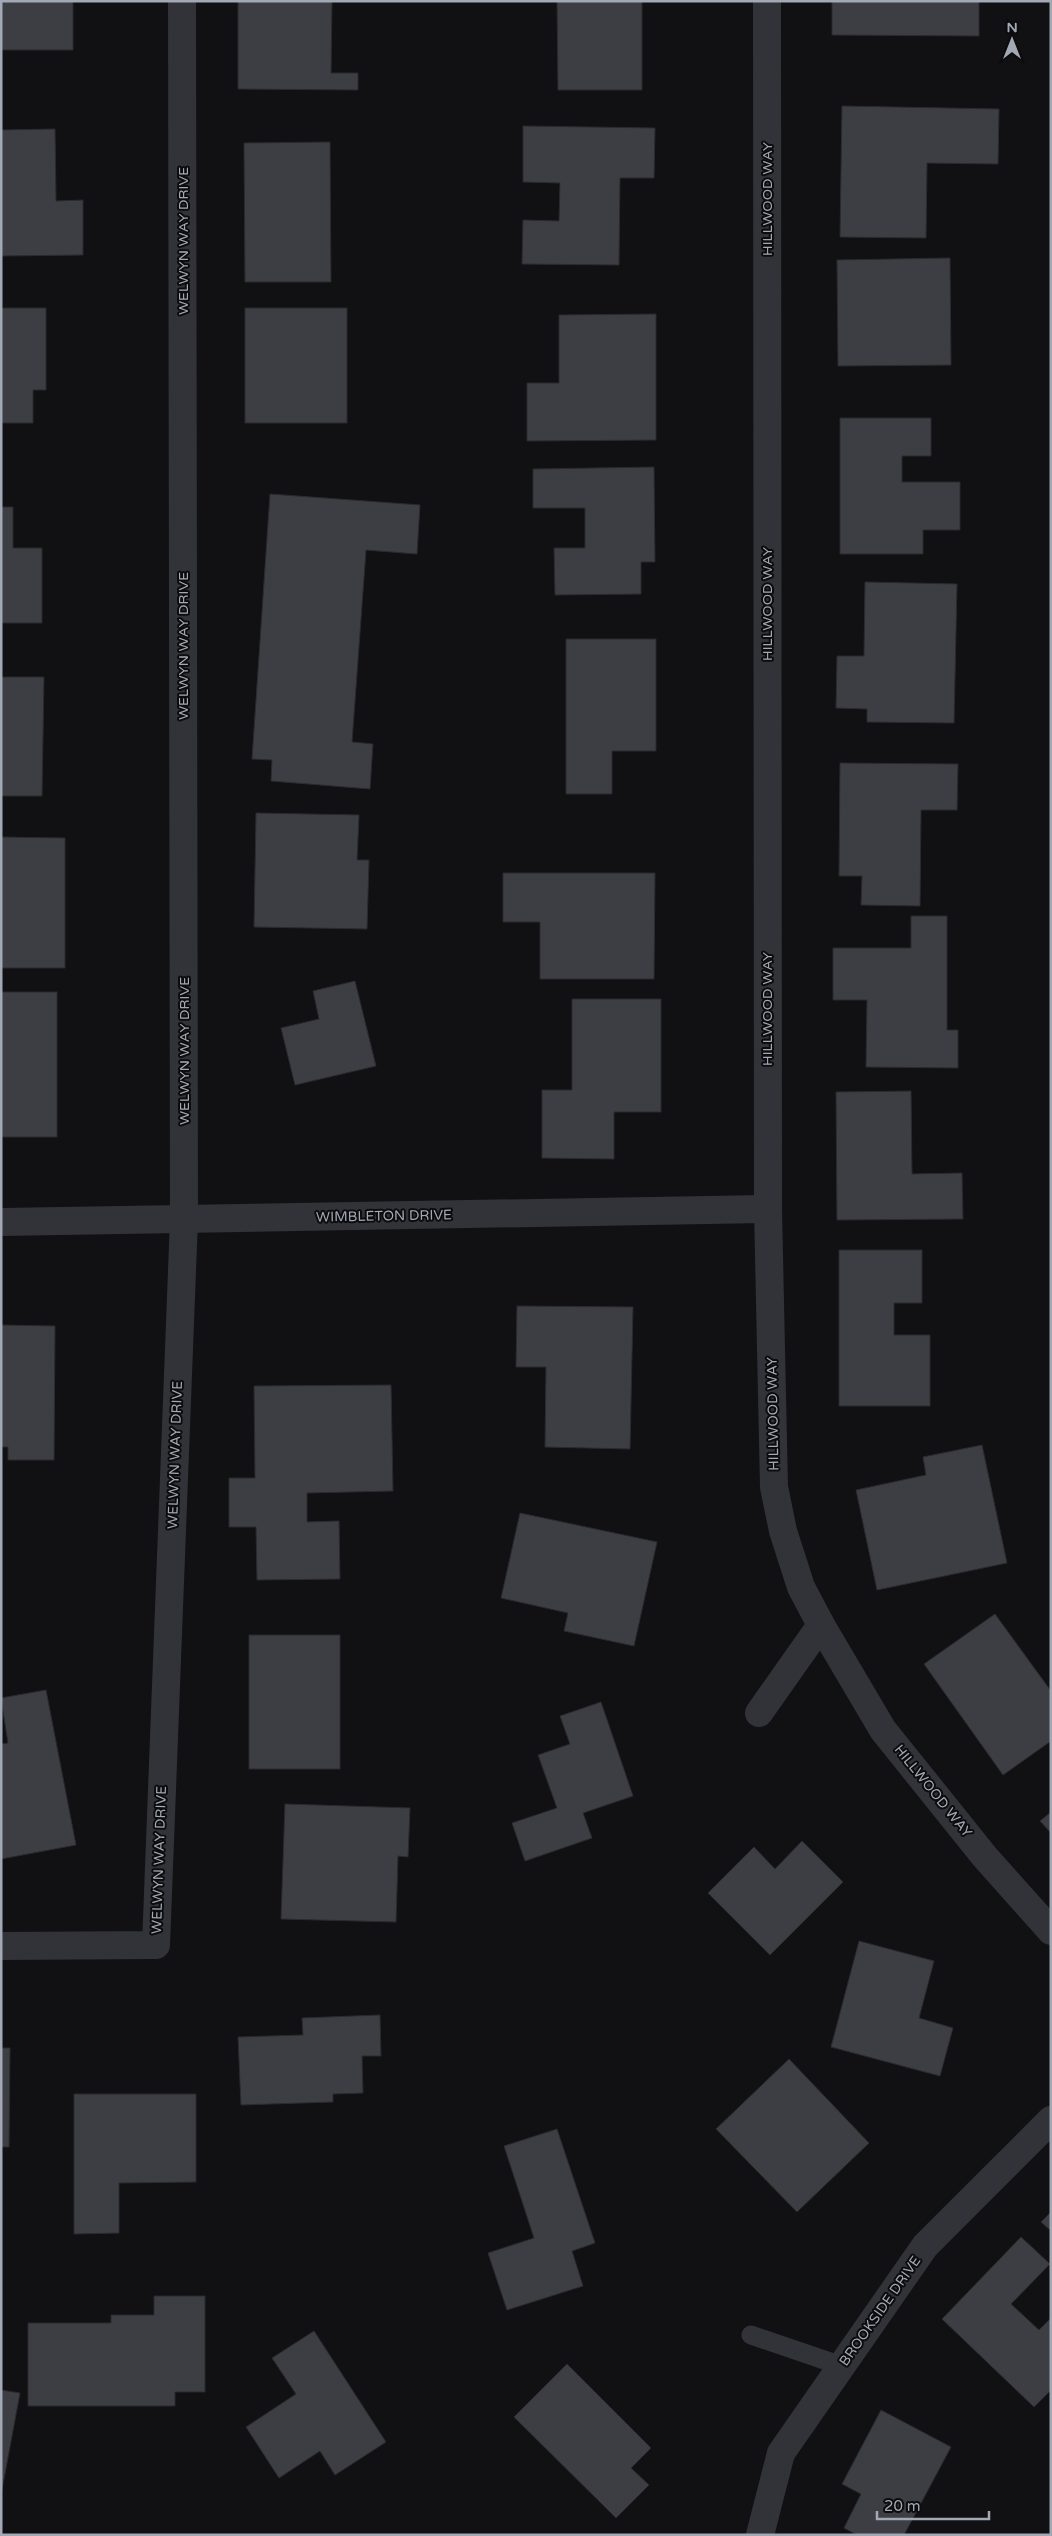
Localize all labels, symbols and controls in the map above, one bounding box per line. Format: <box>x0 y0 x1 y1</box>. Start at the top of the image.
north arrow <box>987 15 1037 65</box>
text: N <box>1006 19 1018 36</box>
street label: HILLWOOD WAY <box>759 142 776 256</box>
street label: WELWYN WAY DRIVE <box>175 167 192 315</box>
street label: HILLWOOD WAY <box>759 547 776 661</box>
street label: WELWYN WAY DRIVE <box>175 572 192 720</box>
street label: HILLWOOD WAY <box>759 952 776 1066</box>
street label: WELWYN WAY DRIVE <box>176 977 193 1125</box>
street label: WIMBLETON DRIVE <box>316 1206 452 1226</box>
street label: HILLWOOD WAY <box>764 1357 782 1471</box>
street label: WELWYN WAY DRIVE <box>164 1381 186 1529</box>
street label: HILLWOOD WAY <box>891 1741 975 1841</box>
street label: WELWYN WAY DRIVE <box>148 1786 170 1934</box>
street label: BROOKSIDE DRIVE <box>836 2253 924 2369</box>
scale bar <box>877 2488 990 2520</box>
text: 20 m <box>884 2497 921 2515</box>

